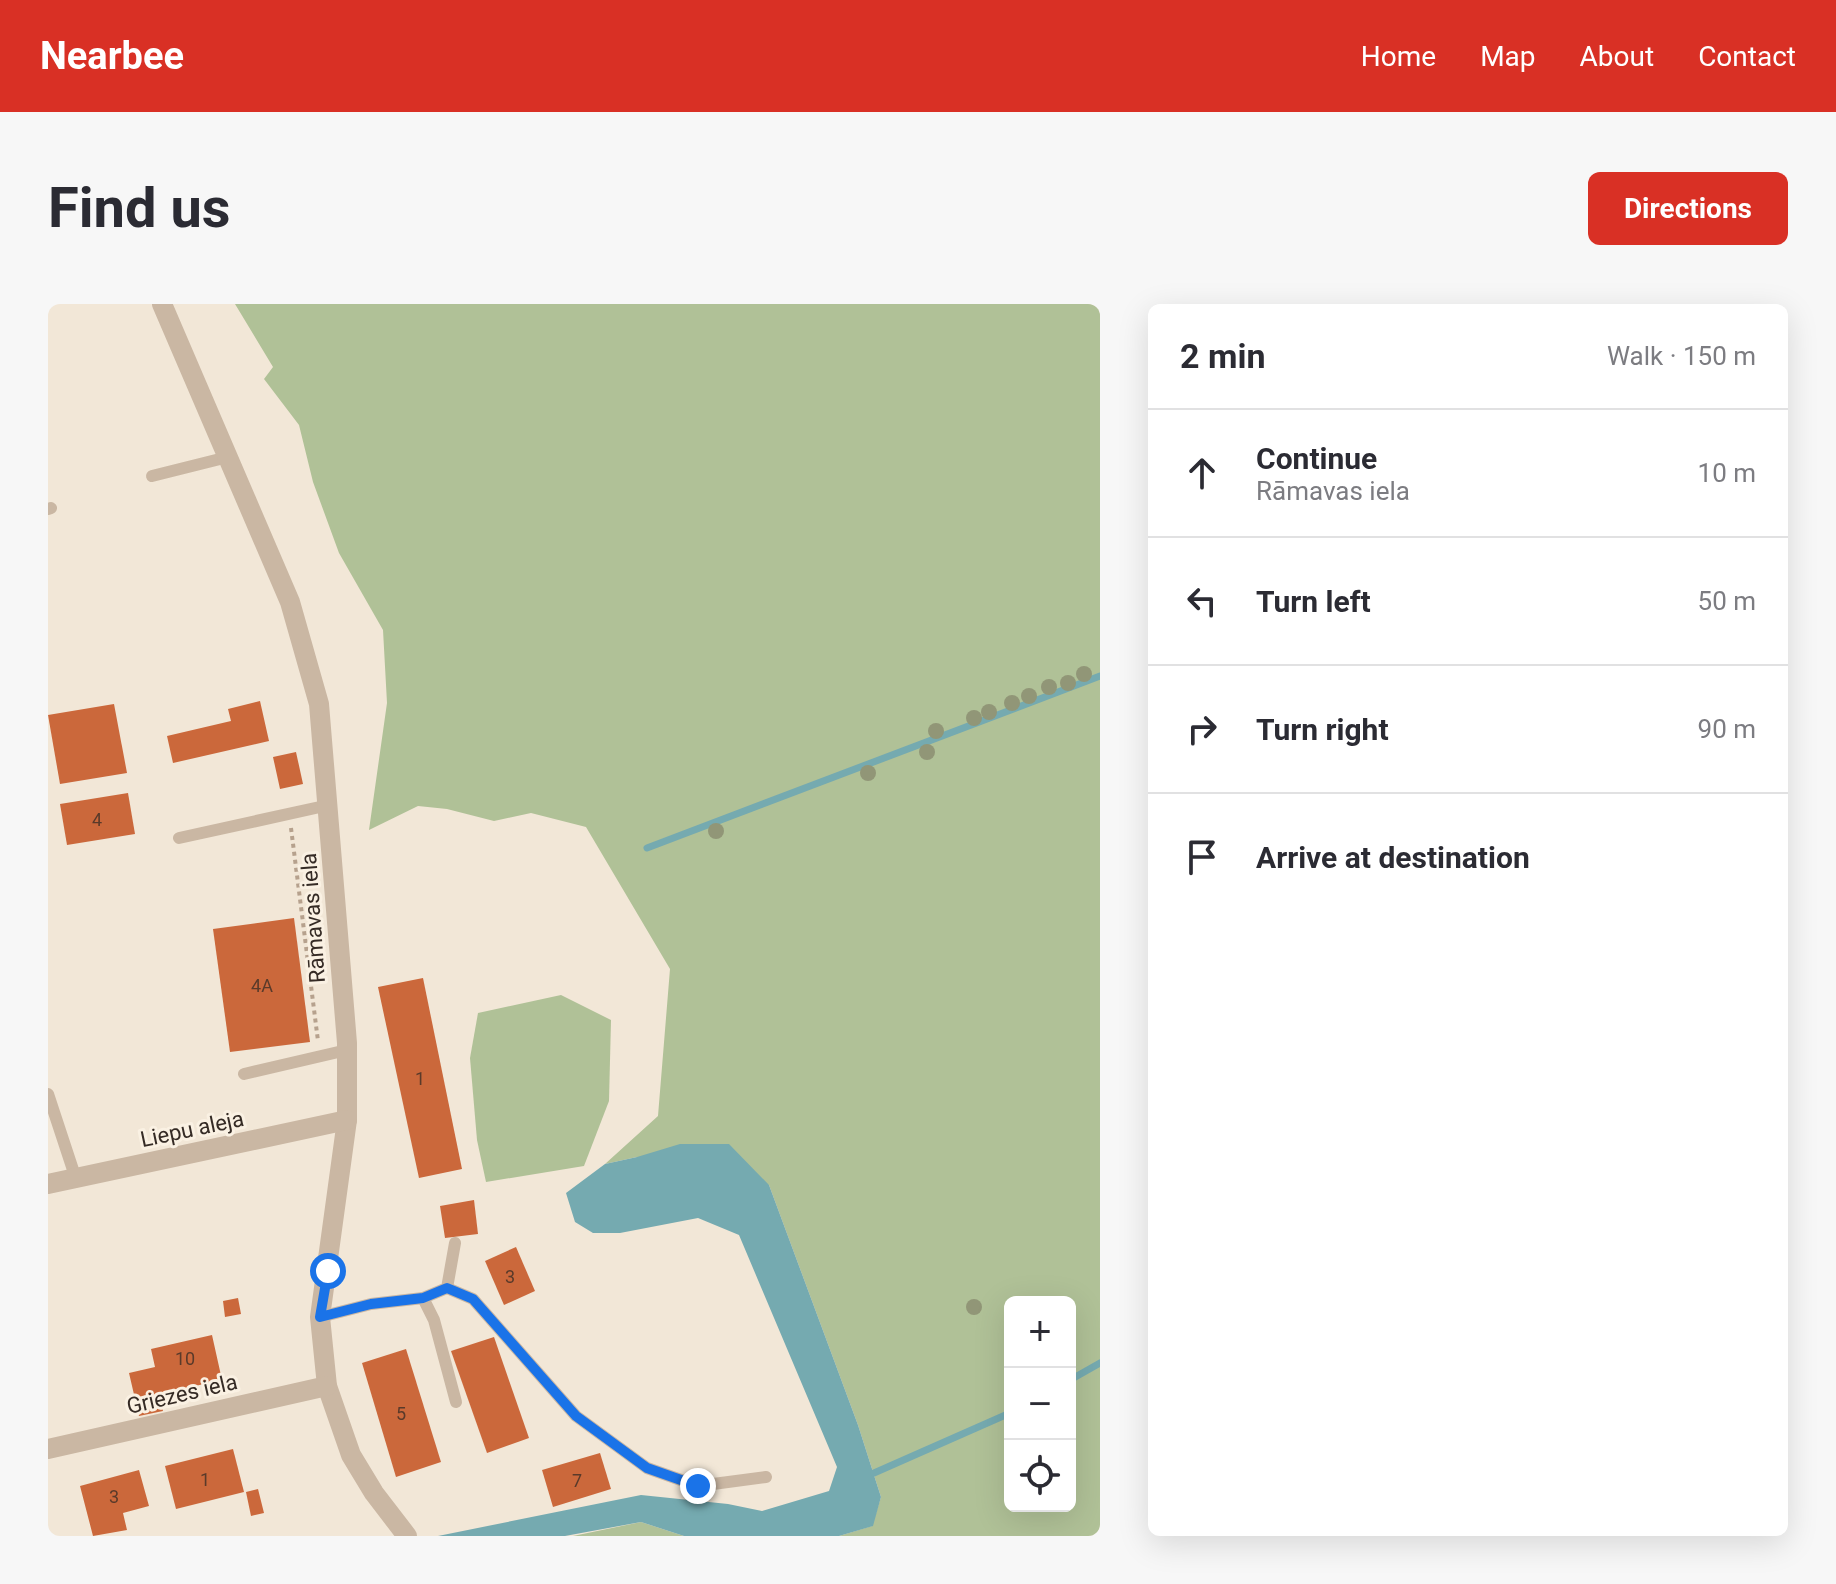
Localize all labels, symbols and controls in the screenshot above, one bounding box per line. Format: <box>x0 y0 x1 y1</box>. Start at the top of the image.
text: Nearbee <box>40 34 184 78</box>
text: Home <box>1361 40 1436 73</box>
text: Map <box>1480 40 1536 73</box>
text: About <box>1580 40 1654 73</box>
text: Contact <box>1698 40 1796 73</box>
button: Directions <box>1588 172 1788 245</box>
text: Find us <box>48 175 231 241</box>
text: 2 min <box>1180 336 1265 376</box>
text: Walk · 150 m <box>1607 341 1756 371</box>
text: Continue <box>1256 441 1377 476</box>
icon: ahead <box>1180 451 1224 495</box>
text: 10 m <box>1698 458 1756 488</box>
text: Rāmavas iela <box>1256 476 1410 506</box>
icon: left <box>1180 579 1224 623</box>
text: Turn left <box>1256 584 1371 619</box>
text: 50 m <box>1698 586 1756 616</box>
icon: right <box>1180 707 1224 751</box>
text: Turn right <box>1256 712 1389 747</box>
text: 90 m <box>1698 714 1756 744</box>
house number: 4 <box>92 809 102 830</box>
icon: arrive <box>1180 835 1224 879</box>
text: Arrive at destination <box>1256 840 1530 875</box>
street label: Rāmavas iela <box>296 852 330 984</box>
house number: 4A <box>251 975 273 996</box>
house number: 1 <box>415 1068 425 1089</box>
street label: Liepu aleja <box>138 1106 246 1152</box>
route start <box>310 1253 346 1289</box>
house number: 3 <box>505 1266 515 1287</box>
map controls <box>1004 1296 1076 1512</box>
button: + <box>1004 1296 1076 1368</box>
house number: 10 <box>175 1348 195 1369</box>
button: − <box>1004 1368 1076 1440</box>
street label: Griezes iela <box>124 1369 240 1419</box>
house number: 5 <box>396 1403 406 1424</box>
button: locate <box>1004 1440 1076 1512</box>
route end <box>680 1468 716 1504</box>
house number: 1 <box>200 1469 210 1490</box>
house number: 7 <box>572 1470 582 1491</box>
house number: 3 <box>109 1486 119 1507</box>

